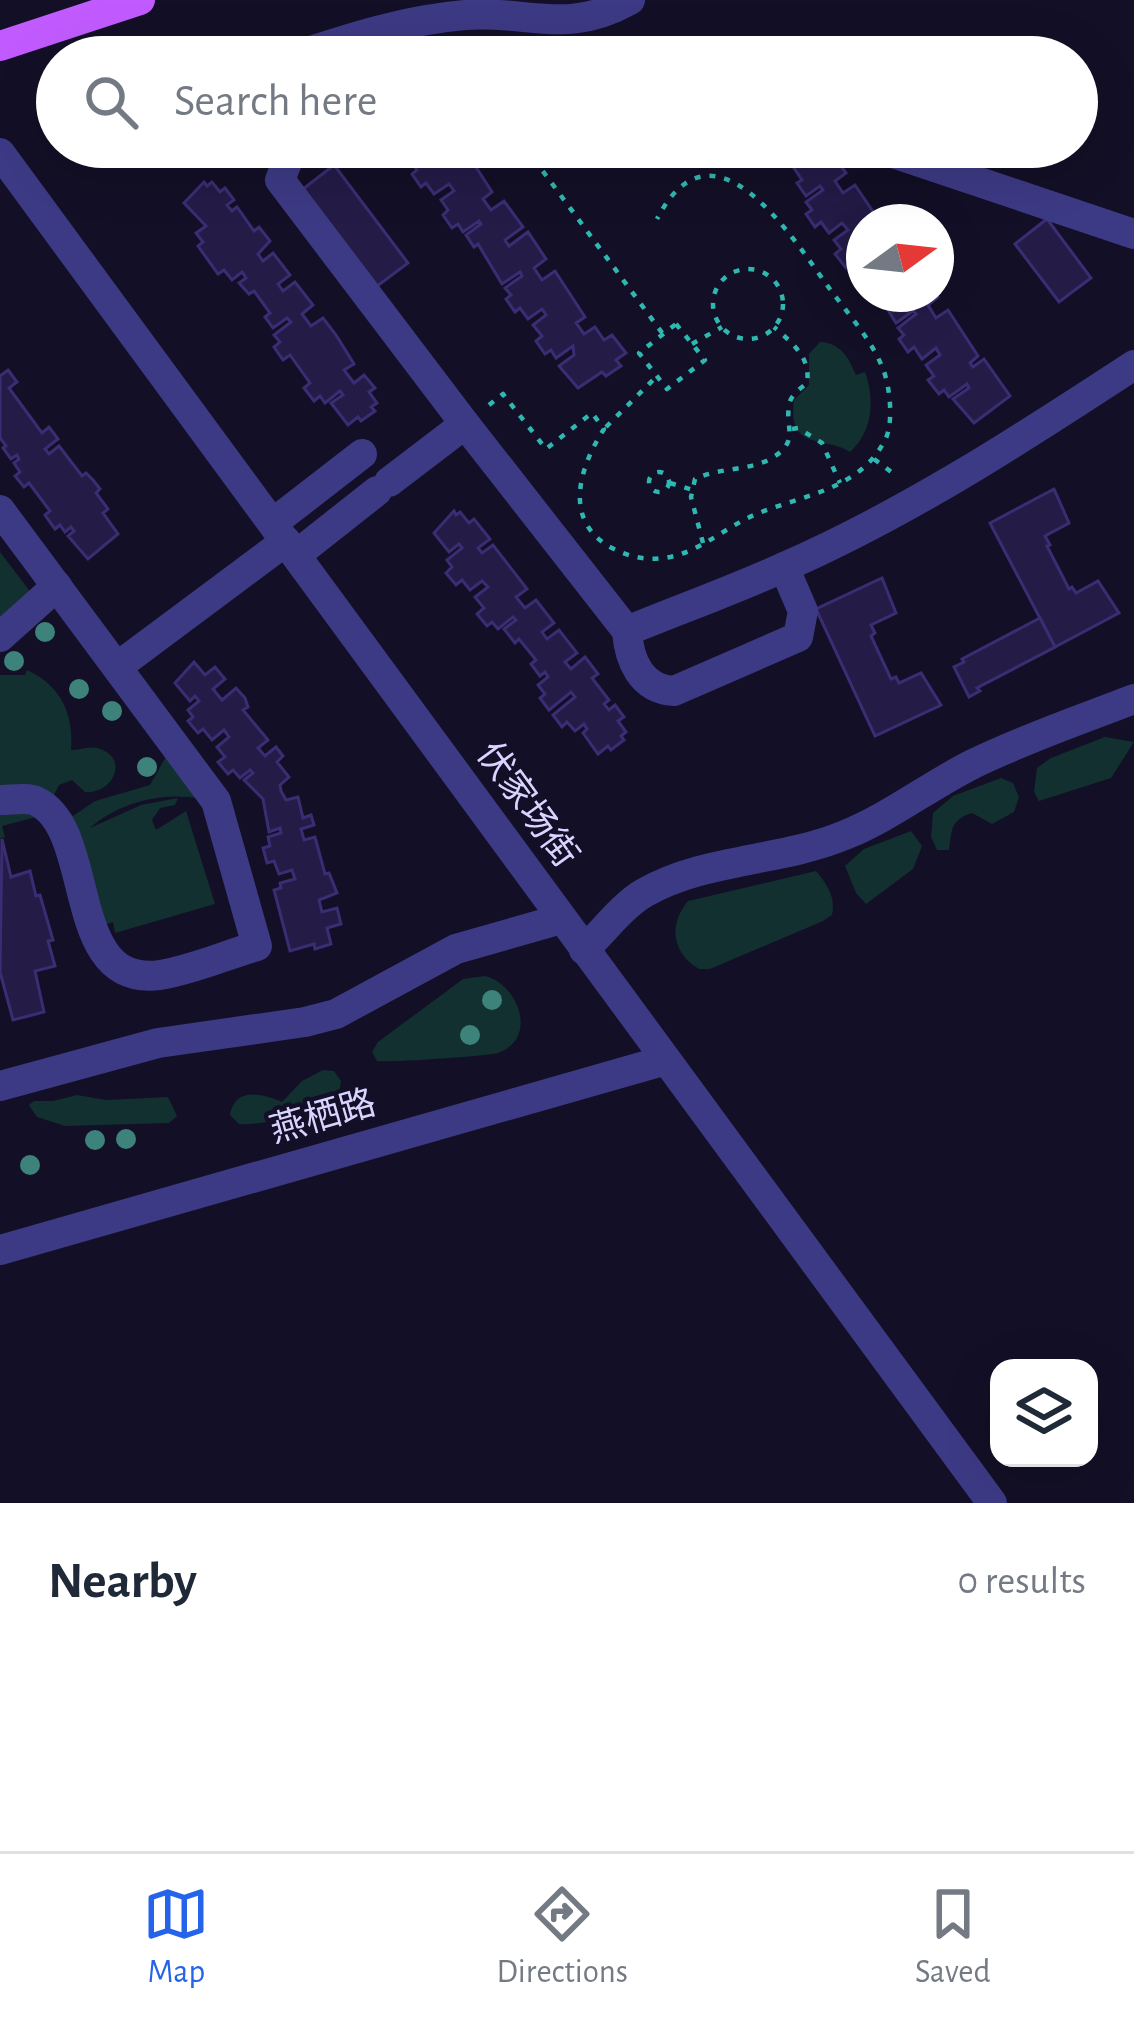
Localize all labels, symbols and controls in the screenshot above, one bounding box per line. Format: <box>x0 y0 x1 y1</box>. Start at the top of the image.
search box <box>36 36 1098 168</box>
icon: search <box>78 69 144 135</box>
text: Search here <box>174 79 377 124</box>
north arrow <box>846 204 954 312</box>
street label: 伏家场街 <box>470 735 586 874</box>
street label: 燕栖路 <box>266 1083 380 1149</box>
map controls <box>990 1359 1098 1467</box>
button: layers <box>990 1359 1098 1467</box>
text: Nearby <box>48 1556 197 1607</box>
text: 0 results <box>958 1562 1086 1601</box>
tab: Map <box>143 1881 209 1993</box>
tab: Directions <box>496 1881 628 1993</box>
tab: Saved <box>915 1881 990 1993</box>

